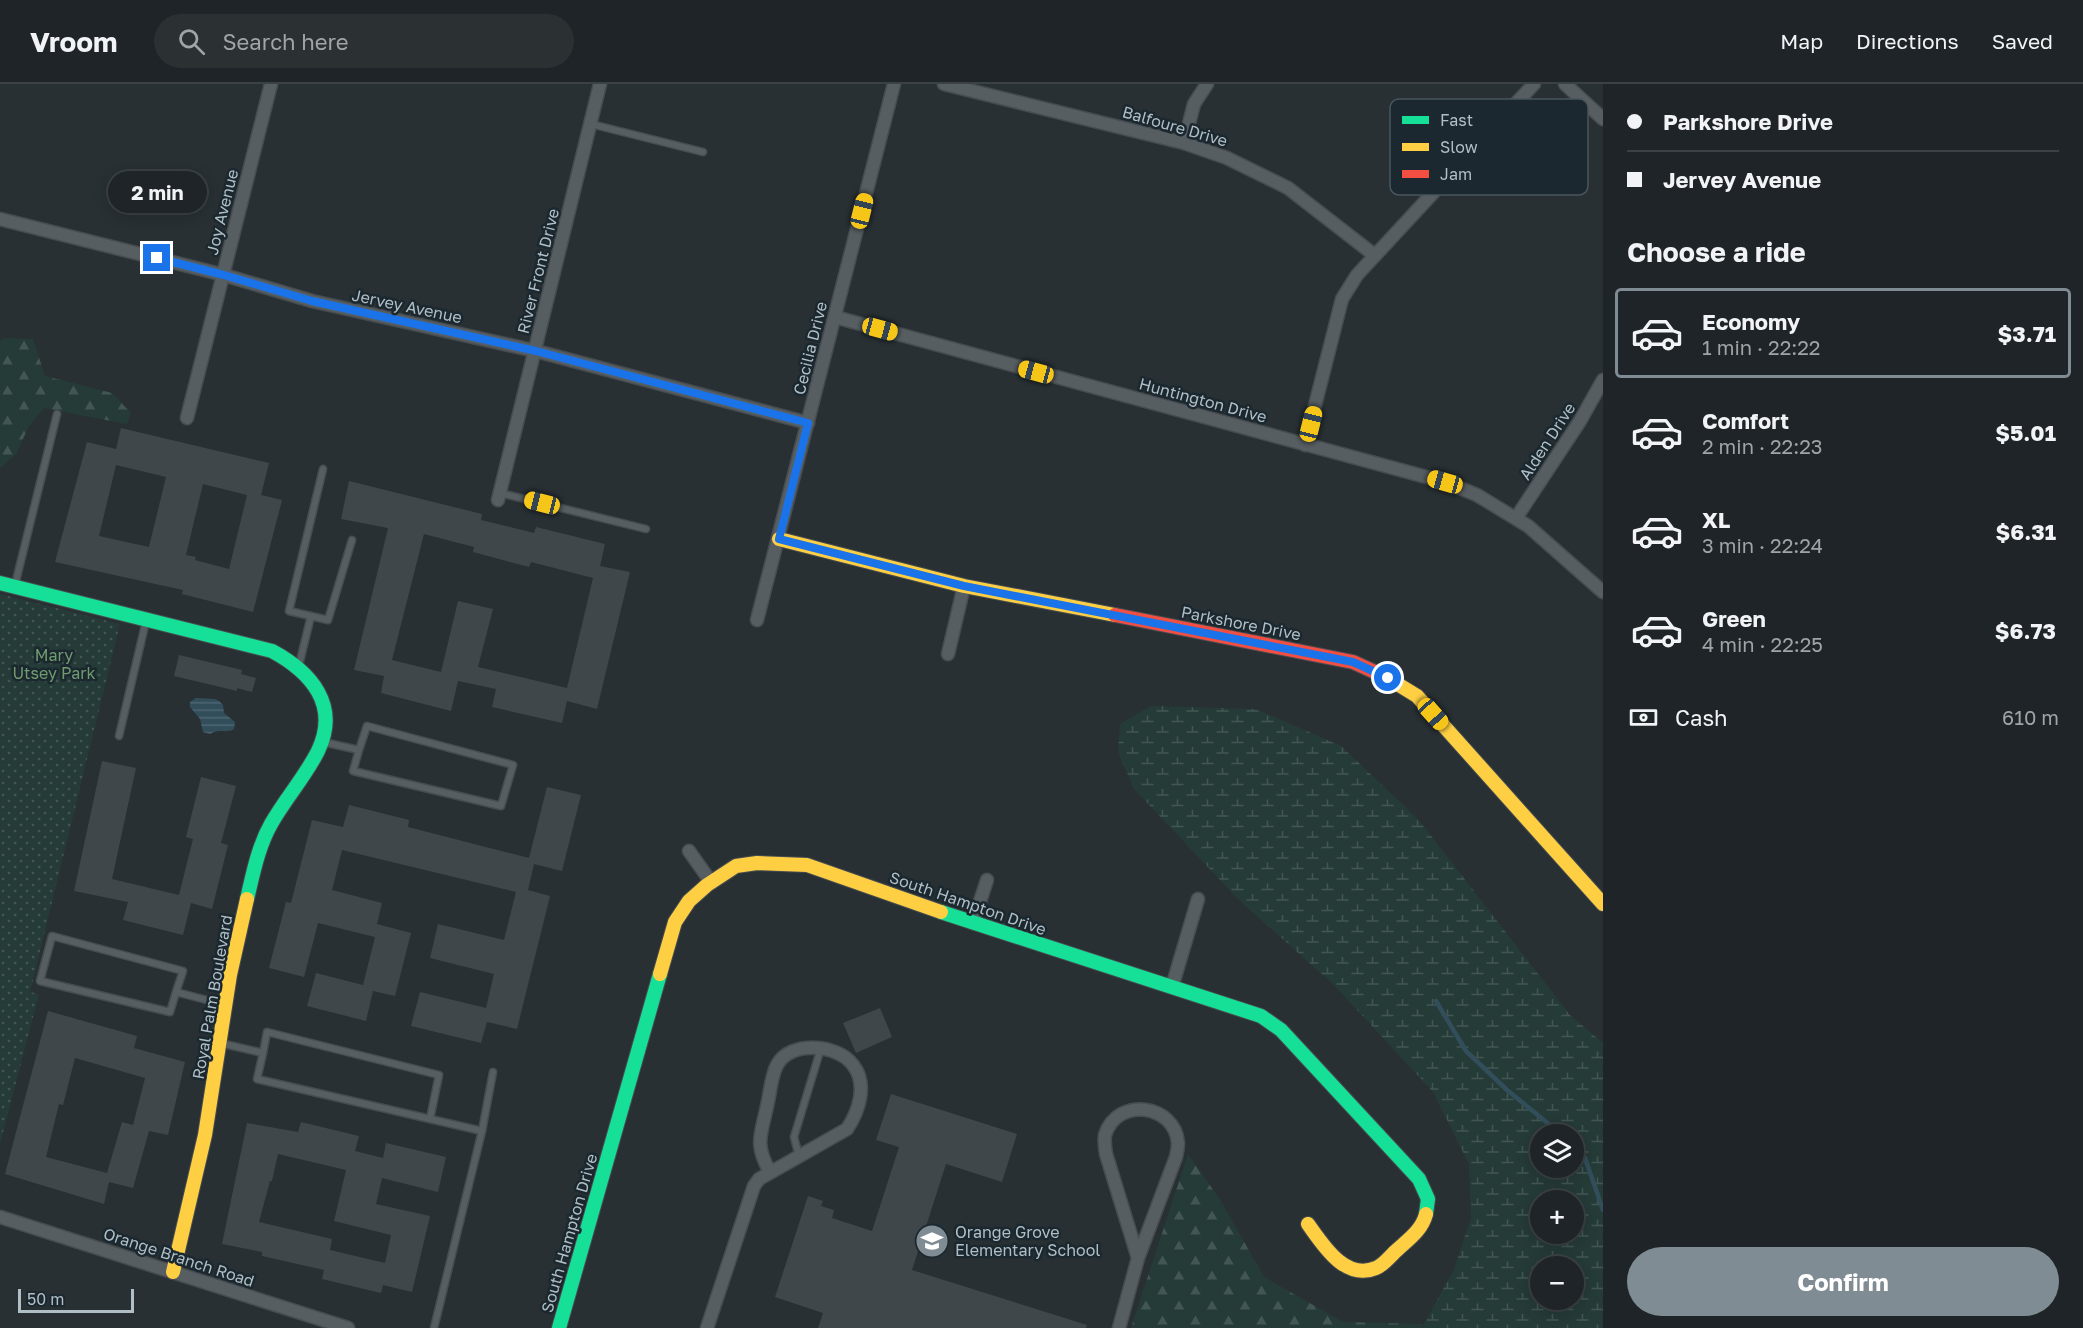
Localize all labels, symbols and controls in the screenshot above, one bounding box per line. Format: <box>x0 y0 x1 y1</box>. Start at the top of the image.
search box <box>154 14 574 68</box>
text: Vroom <box>30 25 118 58</box>
icon: search <box>175 25 208 58</box>
text: Search here <box>223 28 349 55</box>
text: Map <box>1780 28 1823 54</box>
text: Directions <box>1856 28 1959 54</box>
text: Saved <box>1992 28 2053 54</box>
legend <box>1390 99 1588 195</box>
street label: Balfoure Drive <box>1120 101 1230 151</box>
text: Parkshore Drive <box>1663 108 1833 135</box>
text: Fast <box>1440 110 1473 130</box>
text: Slow <box>1440 137 1478 157</box>
text: Jam <box>1440 164 1472 184</box>
text: Jervey Avenue <box>1663 166 1821 193</box>
street label: Joy Avenue <box>202 167 242 257</box>
callout: 2 min <box>108 171 207 213</box>
text: 2 min <box>131 180 184 204</box>
car <box>849 191 875 231</box>
street label: River Front Drive <box>513 206 563 336</box>
text: Choose a ride <box>1627 236 1806 268</box>
route end <box>143 244 170 271</box>
street label: Jervey Avenue <box>350 285 464 327</box>
street label: Cecilia Drive <box>789 299 831 397</box>
icon: car <box>1630 306 1684 360</box>
text: Economy <box>1702 308 1800 335</box>
car <box>860 316 900 342</box>
text: $3.71 <box>1997 320 2056 347</box>
text: 1 min · 22:22 <box>1702 335 1820 359</box>
car <box>1016 359 1056 385</box>
street label: Huntington Drive <box>1137 373 1269 427</box>
street label: Alden Drive <box>1515 399 1579 483</box>
car <box>1298 404 1324 444</box>
icon: car <box>1630 405 1684 459</box>
text: Comfort <box>1702 407 1789 434</box>
text: $5.01 <box>1995 419 2056 446</box>
text: 2 min · 22:23 <box>1702 434 1822 458</box>
car <box>1425 468 1465 496</box>
car <box>522 490 562 516</box>
icon: car <box>1630 504 1684 558</box>
text: XL <box>1702 506 1730 533</box>
text: $6.31 <box>1995 518 2056 545</box>
text: 3 min · 22:24 <box>1702 533 1823 557</box>
street label: Parkshore Drive <box>1179 602 1303 644</box>
icon: car <box>1630 603 1684 657</box>
text: Green <box>1702 605 1766 632</box>
text: $6.73 <box>1995 617 2056 644</box>
text: 4 min · 22:25 <box>1702 632 1823 656</box>
park label: Mary Utsey Park <box>12 645 96 683</box>
route start <box>1374 664 1401 691</box>
car <box>1414 695 1452 733</box>
icon: cash <box>1627 701 1660 734</box>
text: Cash <box>1675 704 1728 731</box>
text: 610 m <box>2002 705 2059 729</box>
street label: South Hampton Drive <box>887 867 1049 939</box>
street label: Royal Palm Boulevard <box>188 913 236 1081</box>
map controls <box>1530 1124 1584 1310</box>
button: layers <box>1530 1124 1584 1178</box>
street label: South Hampton Drive <box>537 1151 601 1315</box>
button: + <box>1530 1190 1584 1244</box>
place label: Orange Grove Elementary School <box>955 1222 1100 1260</box>
street label: Orange Branch Road <box>101 1223 257 1291</box>
school or university icon: Orange Grove Elementary School <box>914 1223 950 1259</box>
button: Confirm <box>1627 1247 2059 1316</box>
button: − <box>1530 1256 1584 1310</box>
scale bar <box>18 1286 134 1314</box>
text: 50 m <box>27 1289 64 1309</box>

